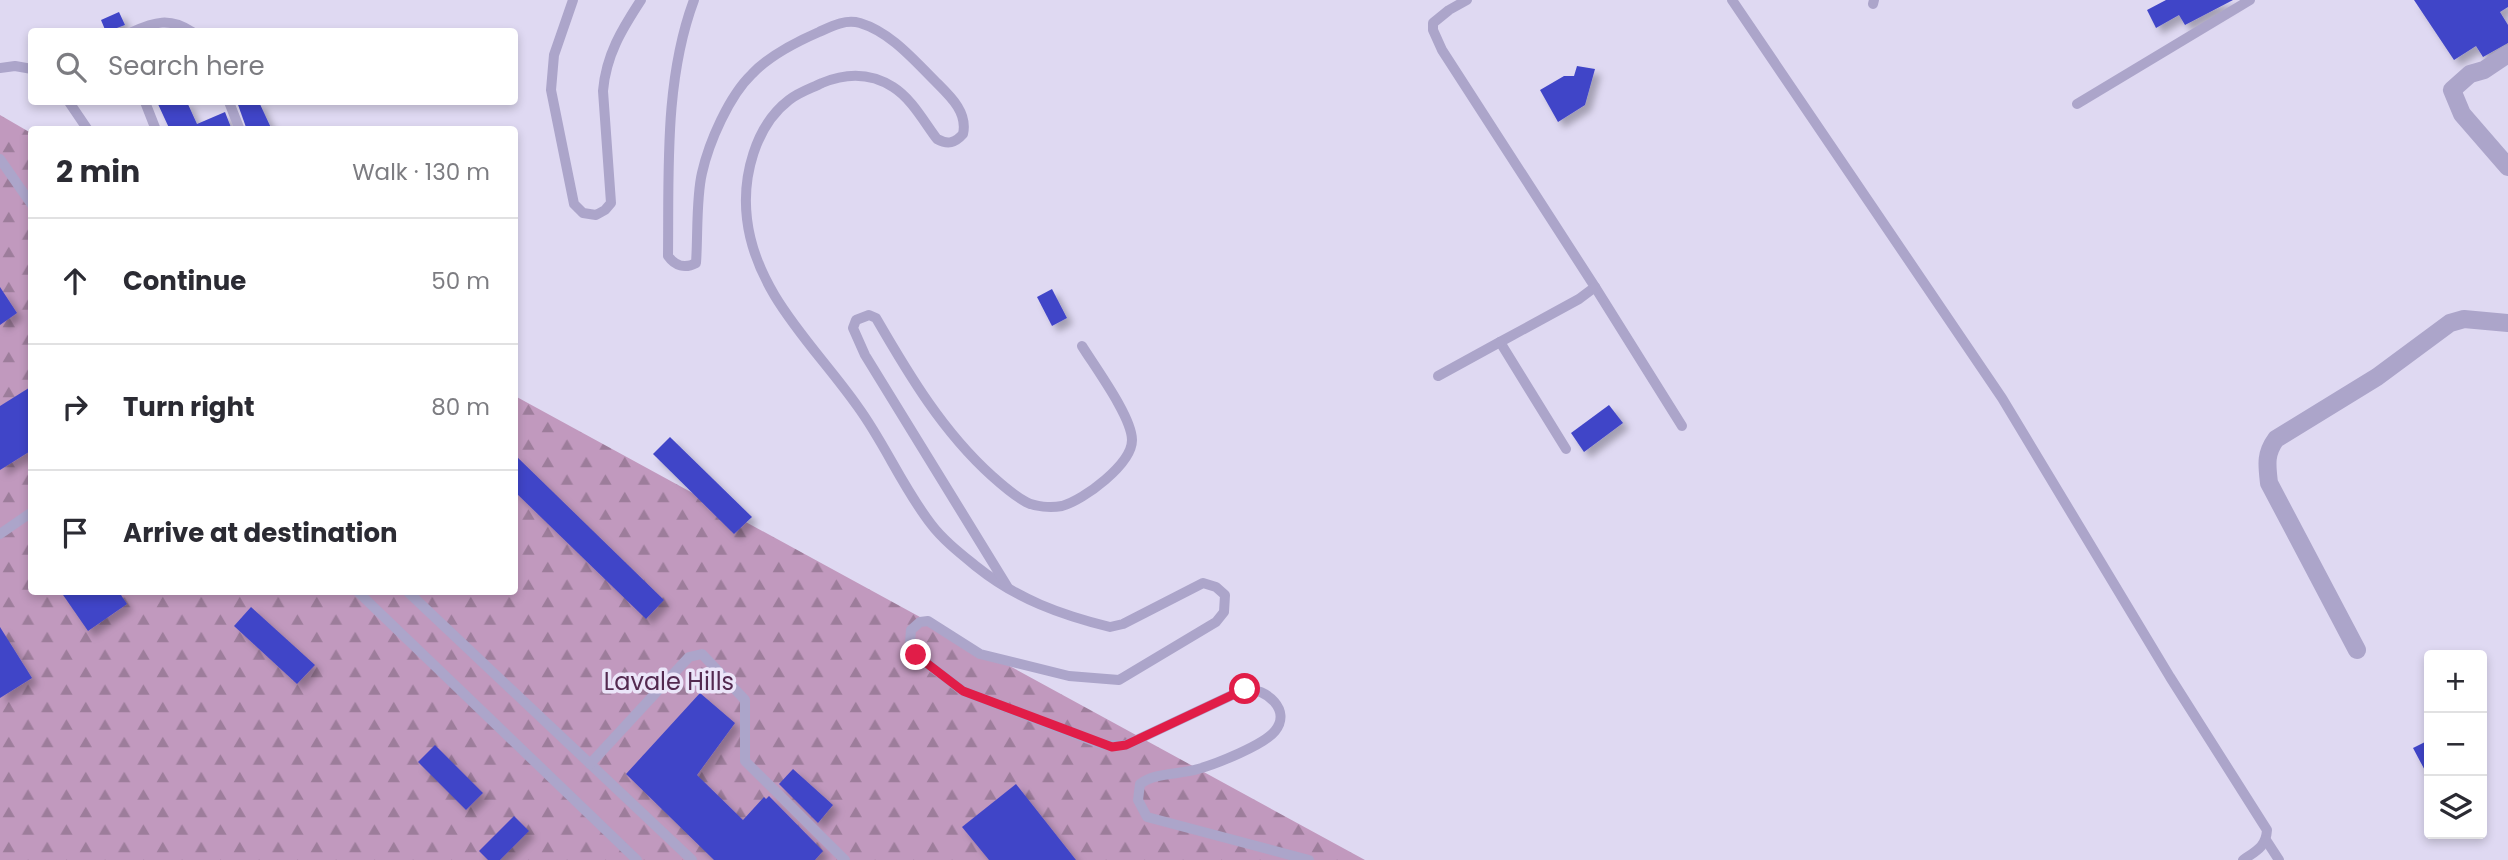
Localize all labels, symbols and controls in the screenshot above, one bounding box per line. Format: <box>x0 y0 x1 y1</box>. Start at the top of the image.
search box <box>28 28 518 105</box>
icon: search <box>52 48 90 86</box>
text: Search here <box>108 48 265 84</box>
text: 2 min <box>56 150 140 193</box>
text: Walk · 130 m <box>352 156 490 188</box>
icon: ahead <box>56 262 94 300</box>
text: Continue <box>123 263 246 299</box>
text: 50 m <box>431 265 490 297</box>
icon: right <box>56 388 94 426</box>
text: Turn right <box>123 389 255 425</box>
text: 80 m <box>431 391 490 423</box>
icon: arrive <box>56 514 94 552</box>
text: Arrive at destination <box>123 515 398 551</box>
route end <box>900 639 931 670</box>
map controls <box>2424 650 2487 839</box>
button: + <box>2424 650 2487 713</box>
park label: Lavale Hills <box>604 665 734 698</box>
route start <box>1229 673 1260 704</box>
button: − <box>2424 713 2487 776</box>
button: layers <box>2424 776 2487 839</box>

